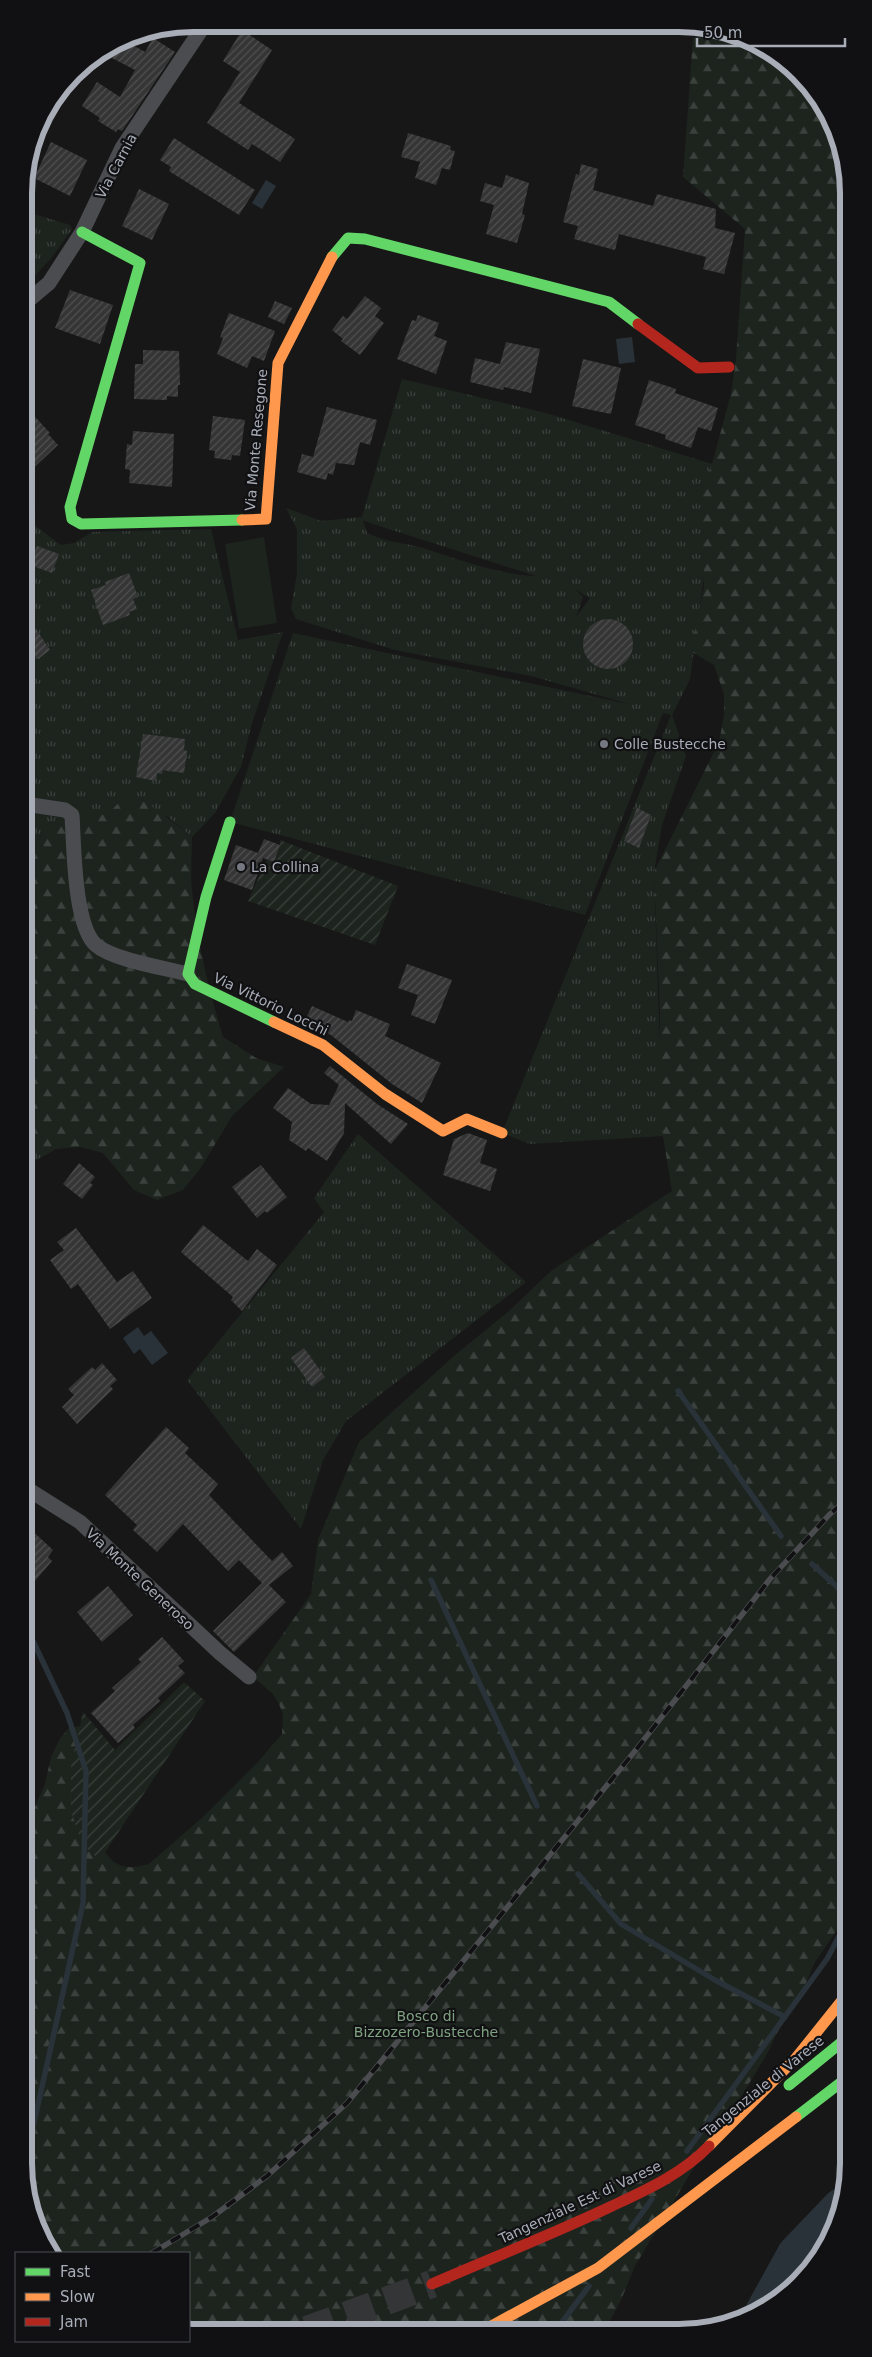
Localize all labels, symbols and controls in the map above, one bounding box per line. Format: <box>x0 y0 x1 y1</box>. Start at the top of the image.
scale bar <box>697 15 844 47</box>
text: 50 m <box>704 24 742 42</box>
street label: Via Carnia <box>92 131 140 201</box>
street label: Via Monte Resegone <box>242 368 270 512</box>
place label: Colle Bustecche <box>614 736 726 752</box>
marker: Colle Bustecche <box>598 738 610 750</box>
place label: La Collina <box>251 859 319 875</box>
marker: La Collina <box>235 861 247 873</box>
street label: Via Vittorio Locchi <box>211 969 331 1039</box>
street label: Via Monte Generoso <box>83 1525 197 1633</box>
park label: Bosco di Bizzozero-Bustecche <box>354 2008 498 2040</box>
street label: Tangenziale di Varese <box>698 2032 827 2140</box>
street label: Tangenziale Est di Varese <box>495 2157 664 2247</box>
legend <box>15 2252 190 2342</box>
text: Fast <box>60 2263 90 2281</box>
text: Slow <box>60 2288 95 2306</box>
text: Jam <box>59 2313 88 2331</box>

